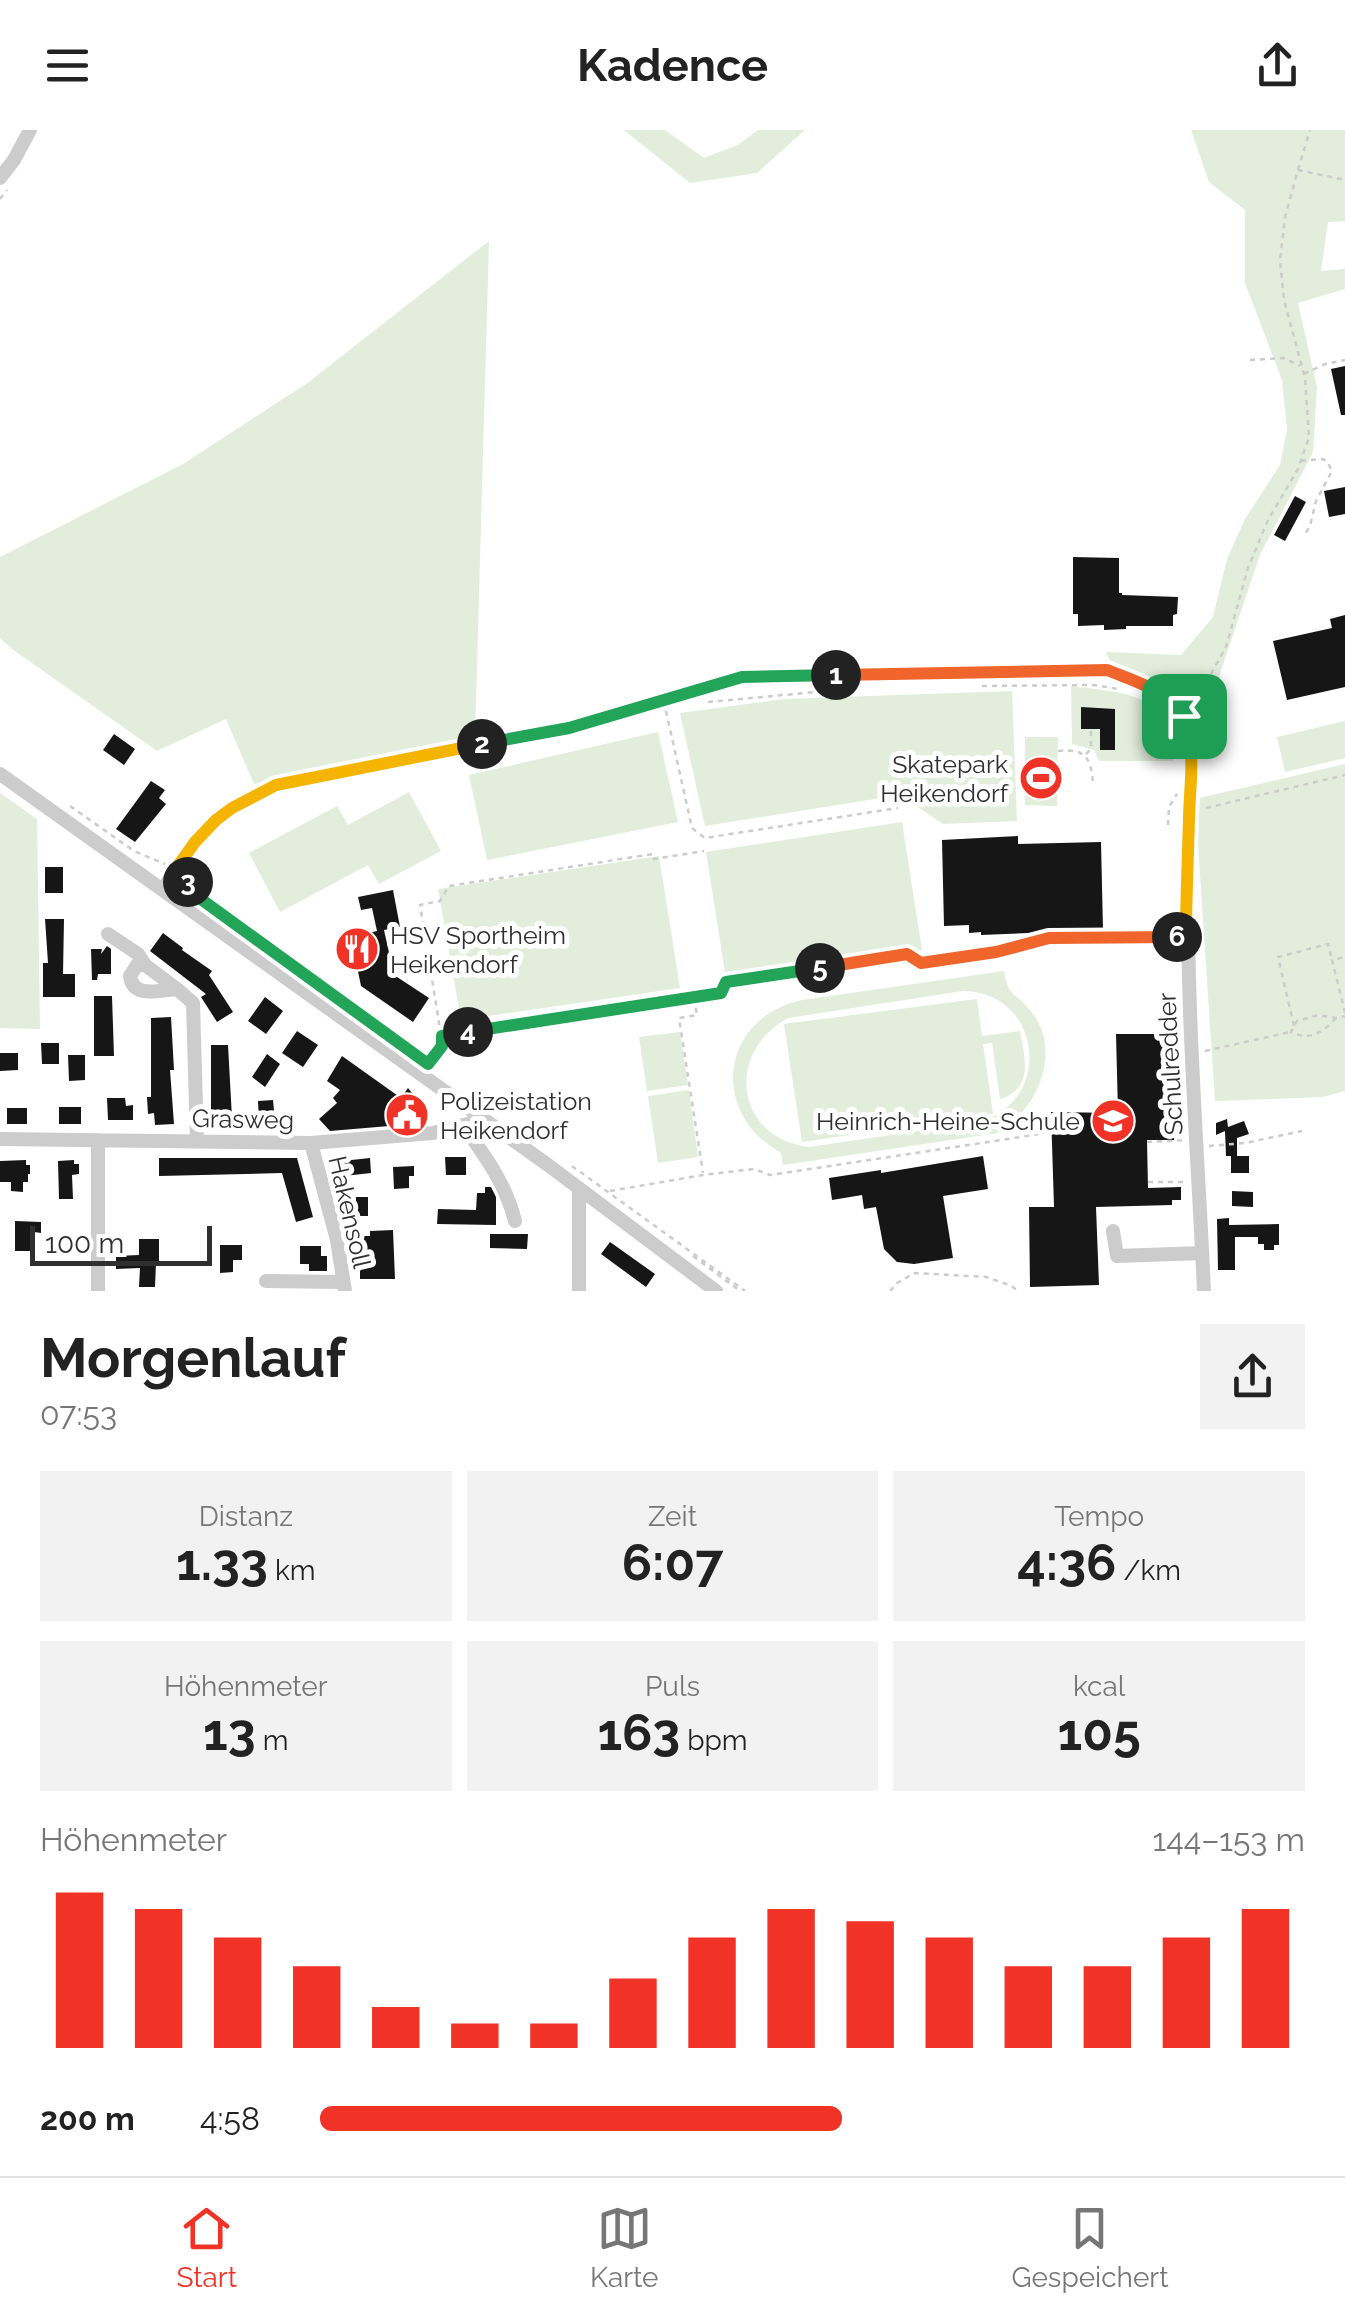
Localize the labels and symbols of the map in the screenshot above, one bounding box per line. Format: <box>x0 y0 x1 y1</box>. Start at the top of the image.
pin: 1 <box>811 650 861 700</box>
pin <box>1142 674 1227 759</box>
pin: 2 <box>457 719 507 769</box>
place label: Skatepark Heikendorf <box>880 749 1010 808</box>
sports icon: Skatepark Heikendorf <box>1018 755 1064 801</box>
pin: 3 <box>163 857 213 907</box>
pin: 6 <box>1152 912 1202 962</box>
place label: HSV Sportheim Heikendorf <box>390 920 566 979</box>
restaurant icon: HSV Sportheim Heikendorf <box>334 926 380 972</box>
pin: 5 <box>795 943 845 993</box>
street label: Schulredder <box>1151 992 1189 1136</box>
pin: 4 <box>443 1007 493 1057</box>
place label: Polizeistation Heikendorf <box>440 1086 592 1145</box>
public building icon: Polizeistation Heikendorf <box>384 1092 430 1138</box>
school or university icon: Heinrich-Heine-Schule <box>1090 1098 1136 1144</box>
street label: Grasweg <box>192 1103 294 1135</box>
place label: Heinrich-Heine-Schule <box>816 1106 1080 1136</box>
street label: Hakensoll <box>323 1153 378 1271</box>
scale bar <box>30 1221 212 1266</box>

